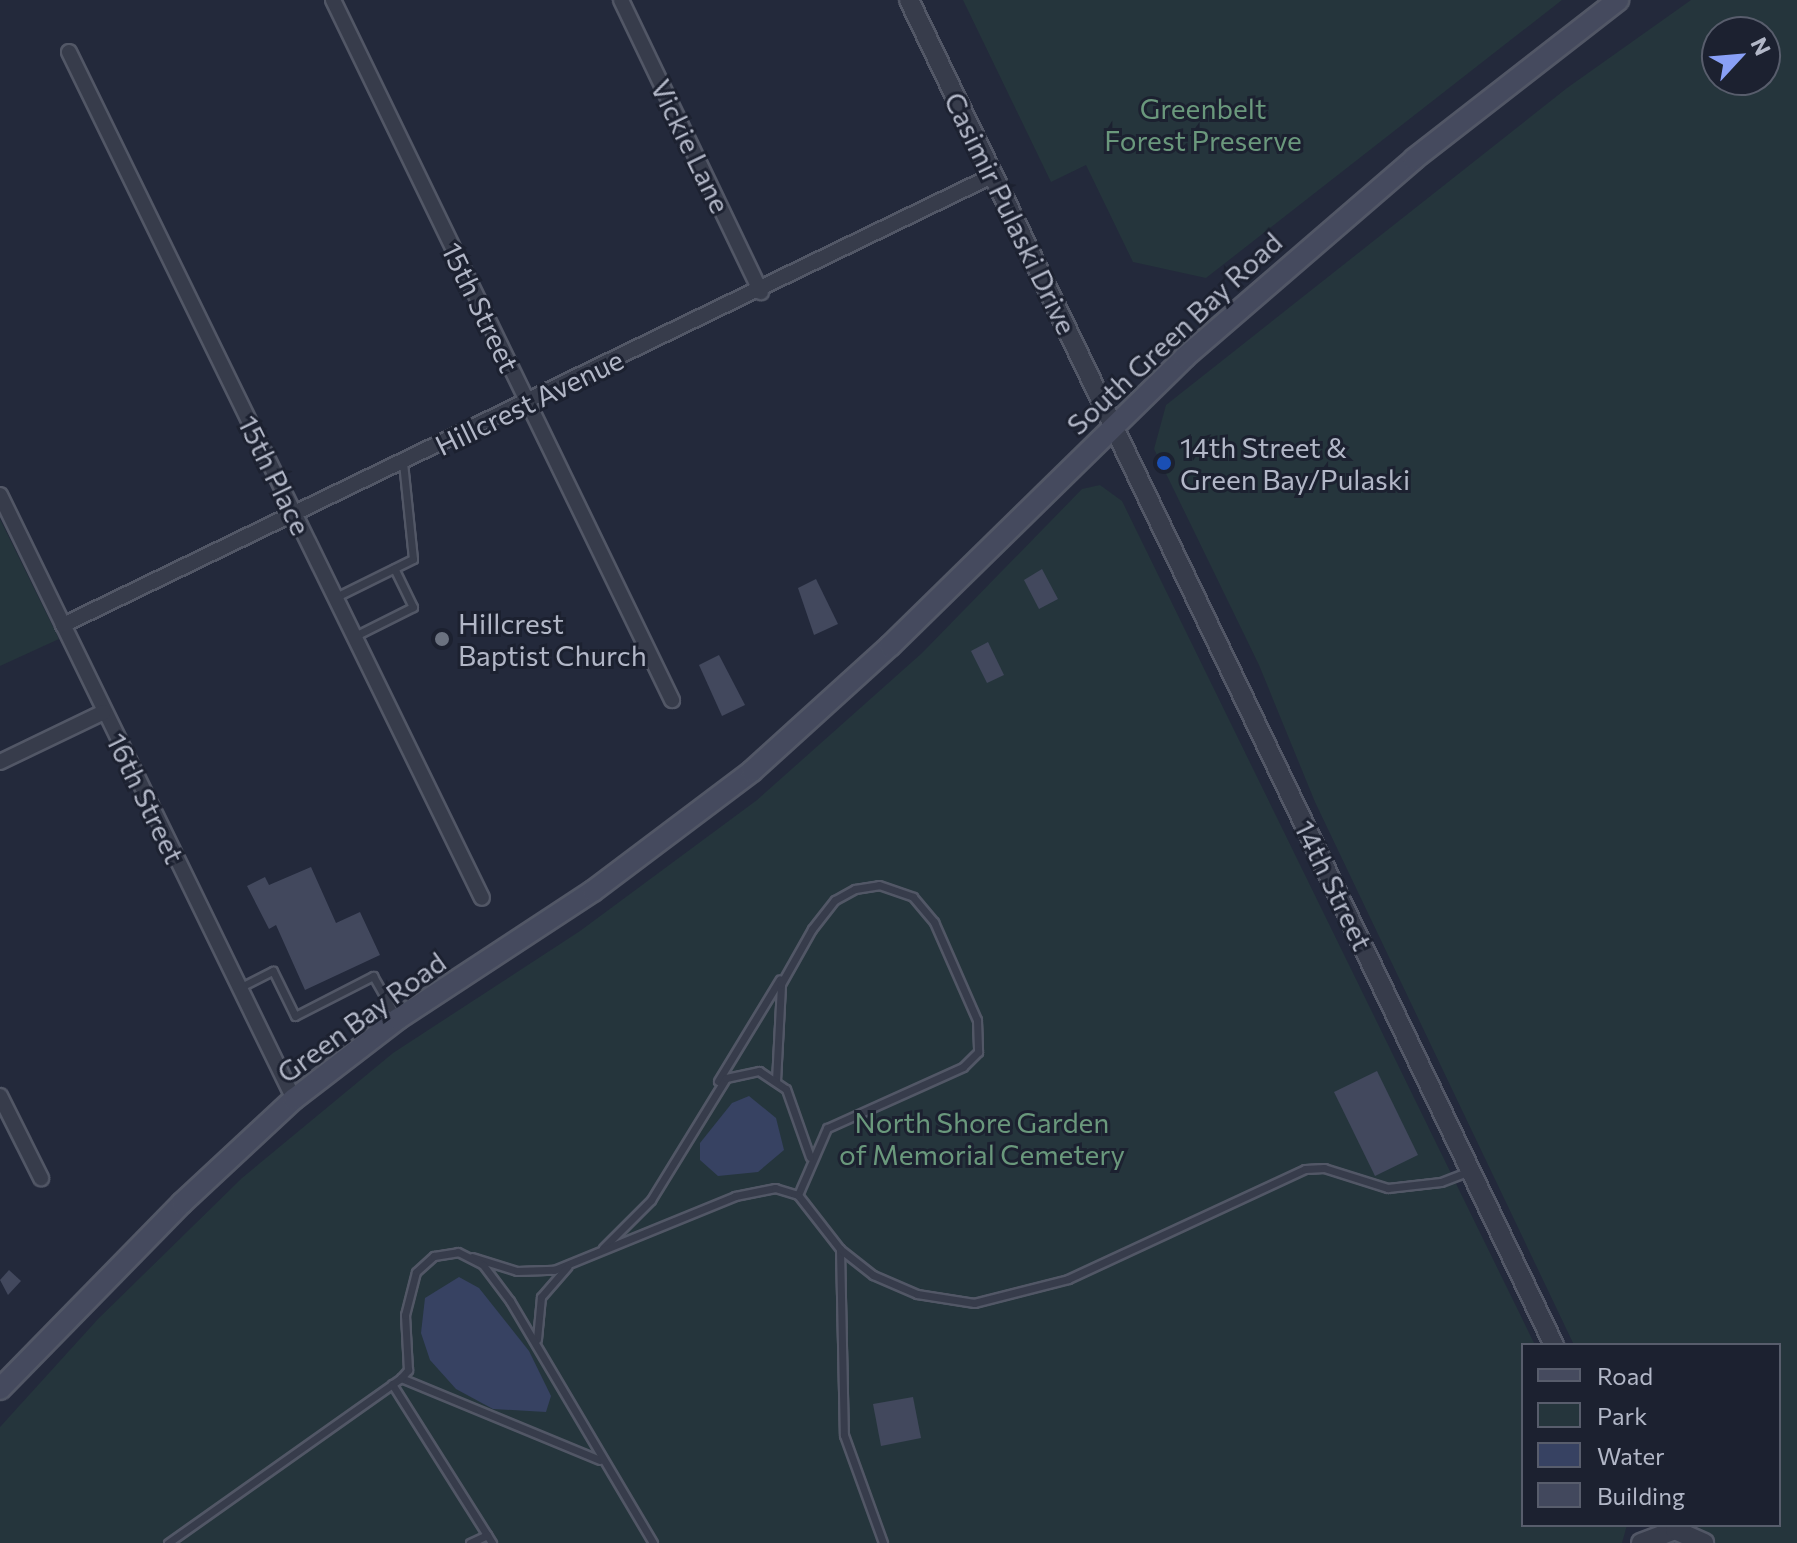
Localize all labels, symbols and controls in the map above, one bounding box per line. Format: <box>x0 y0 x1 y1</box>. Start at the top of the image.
north arrow <box>1701 16 1781 96</box>
text: N <box>1745 33 1777 59</box>
street label: Vickie Lane <box>644 74 738 218</box>
street label: Casimir Pulaski Drive <box>938 87 1084 339</box>
park label: Greenbelt Forest Preserve <box>1104 91 1302 157</box>
street label: South Green Bay Road <box>1060 225 1288 441</box>
street label: 15th Street <box>435 237 527 377</box>
street label: Hillcrest Avenue <box>430 342 628 462</box>
street label: 15th Place <box>232 410 318 540</box>
place label: 14th Street & Green Bay/Pulaski <box>1180 430 1410 496</box>
marker: 14th Street & Green Bay/Pulaski <box>1155 454 1173 472</box>
place label: Hillcrest Baptist Church <box>458 606 647 672</box>
marker: Hillcrest Baptist Church <box>433 630 451 648</box>
street label: 16th Street <box>100 727 192 869</box>
street label: 14th Street <box>1288 814 1380 956</box>
street label: Green Bay Road <box>270 945 452 1089</box>
park label: North Shore Garden of Memorial Cemetery <box>839 1105 1125 1171</box>
legend <box>1521 1343 1781 1527</box>
text: Road <box>1597 1361 1653 1390</box>
text: Park <box>1597 1401 1647 1430</box>
text: Water <box>1597 1441 1665 1470</box>
text: Building <box>1597 1481 1685 1510</box>

